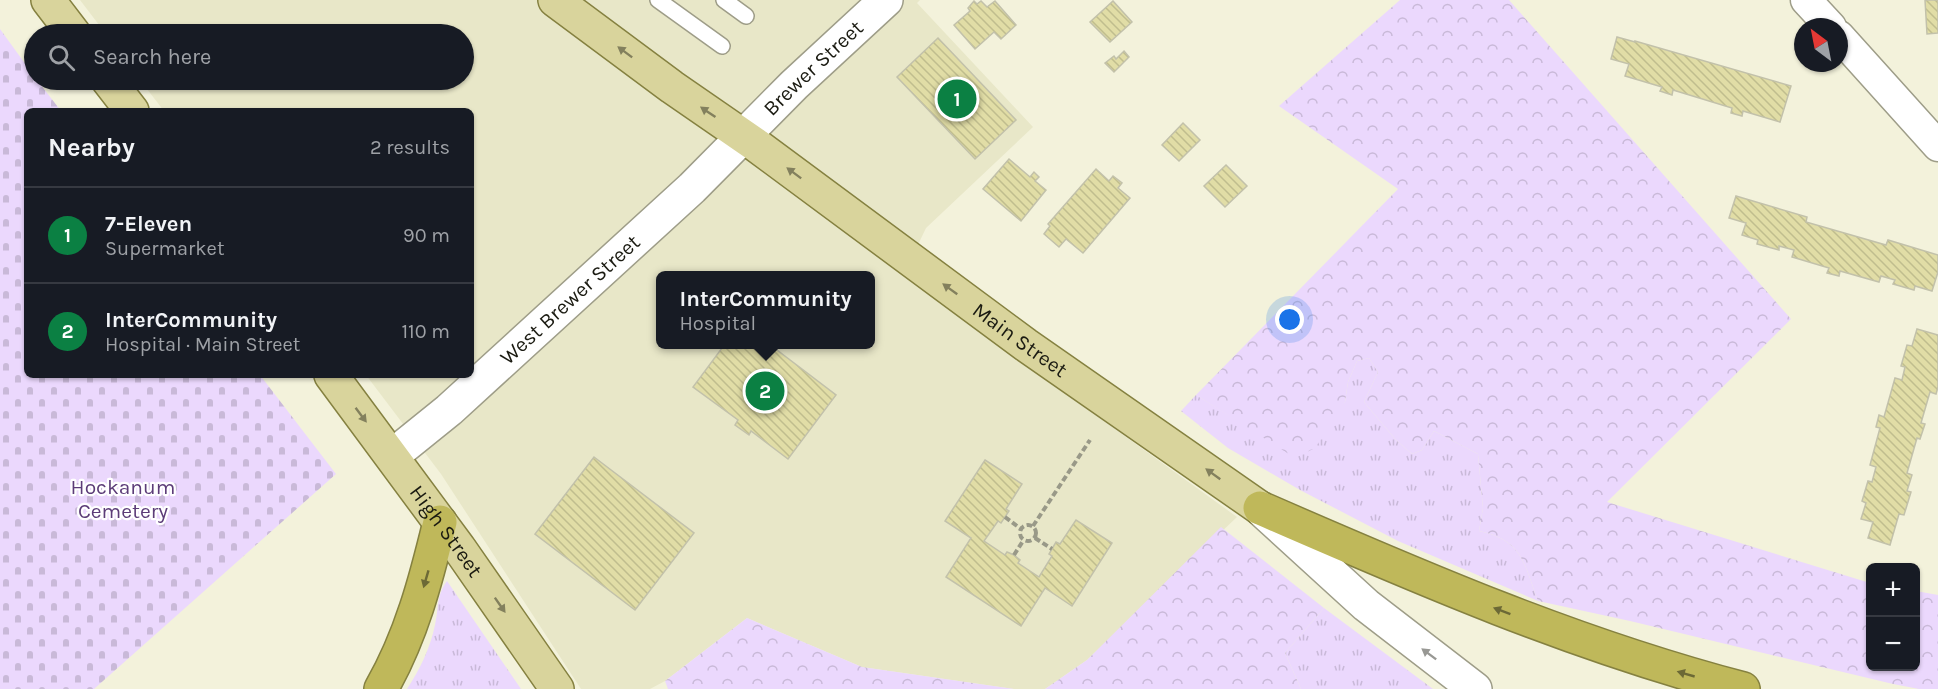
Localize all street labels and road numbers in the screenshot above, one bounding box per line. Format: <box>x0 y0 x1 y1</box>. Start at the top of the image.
street label: Brewer Street <box>759 15 868 121</box>
street label: West Brewer Street <box>495 230 645 369</box>
street label: Main Street <box>968 298 1072 382</box>
street label: High Street <box>405 481 487 582</box>

